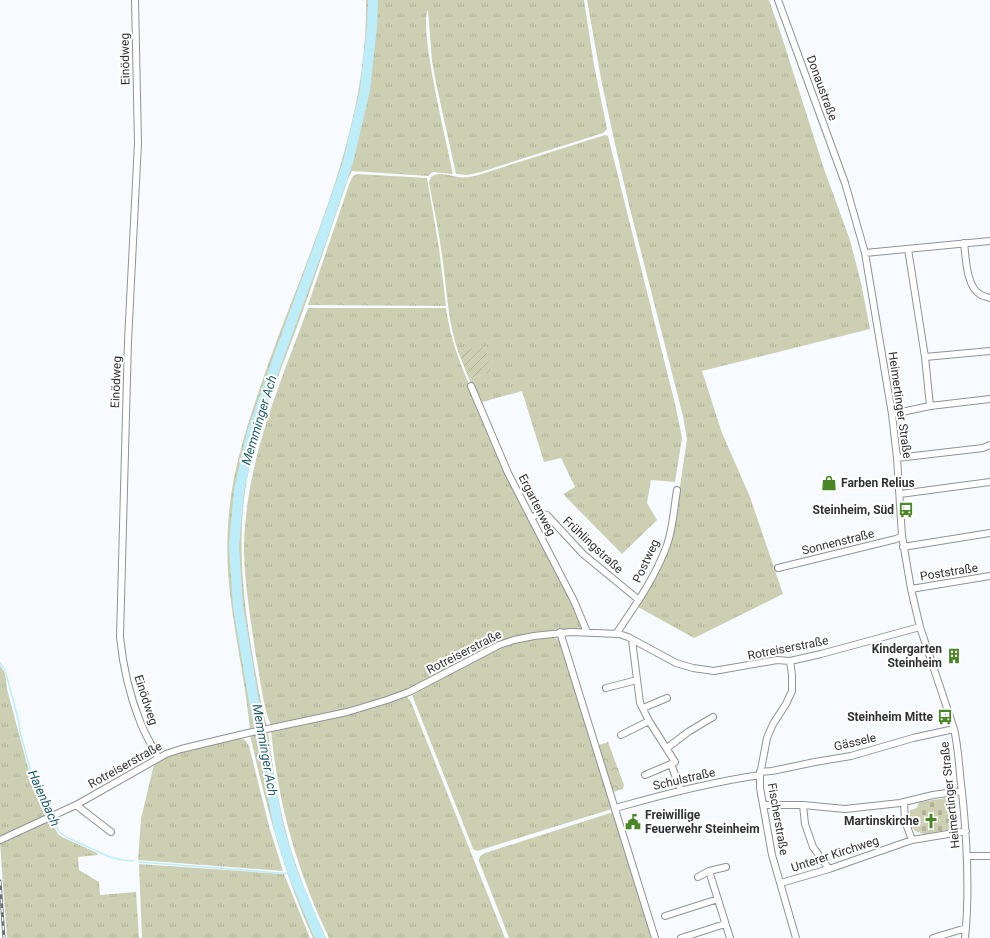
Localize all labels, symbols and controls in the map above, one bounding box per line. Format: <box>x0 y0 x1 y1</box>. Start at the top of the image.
street label: Einödweg <box>118 33 132 85</box>
street label: Donaustraße <box>804 53 840 123</box>
street label: Heimertinger Straße <box>886 351 914 459</box>
street label: Einödweg <box>108 356 124 408</box>
water label: Memminger Ach <box>238 373 280 467</box>
street label: Ergartenweg <box>515 472 559 538</box>
shop icon: Farben Relius <box>820 474 838 492</box>
place label: Farben Relius <box>841 476 915 490</box>
bus stop icon: Steinheim, Süd <box>897 501 915 519</box>
place label: Steinheim, Süd <box>813 503 894 517</box>
street label: Frühlingstraße <box>560 514 626 576</box>
street label: Sonnenstraße <box>800 526 876 558</box>
street label: Postweg <box>630 537 662 585</box>
street label: Poststraße <box>919 561 979 583</box>
street label: Rotreiserstraße <box>424 627 504 677</box>
street label: Rotreiserstraße <box>746 633 830 663</box>
place label: Kindergarten Steinheim <box>872 642 942 670</box>
building icon: Kindergarten Steinheim <box>945 647 963 665</box>
street label: Einödweg <box>131 673 161 727</box>
water label: Memminger Ach <box>250 703 280 797</box>
bus stop icon: Steinheim Mitte <box>936 708 954 726</box>
place label: Steinheim Mitte <box>847 710 934 724</box>
street label: Gässele <box>833 730 877 754</box>
street label: Rotreiserstraße <box>86 739 164 791</box>
street label: Heimertinger Straße <box>937 741 963 849</box>
street label: Schulstraße <box>651 765 717 793</box>
water label: Haienbach <box>25 768 63 829</box>
street label: Fischerstraße <box>765 782 791 856</box>
place label: Freiwillige Feuerwehr Steinheim <box>645 808 760 836</box>
church icon: Martinskirche <box>922 812 940 830</box>
public building icon: Freiwillige Feuerwehr Steinheim <box>624 813 642 831</box>
place label: Martinskirche <box>844 814 920 828</box>
street label: Unterer Kirchweg <box>789 833 881 875</box>

